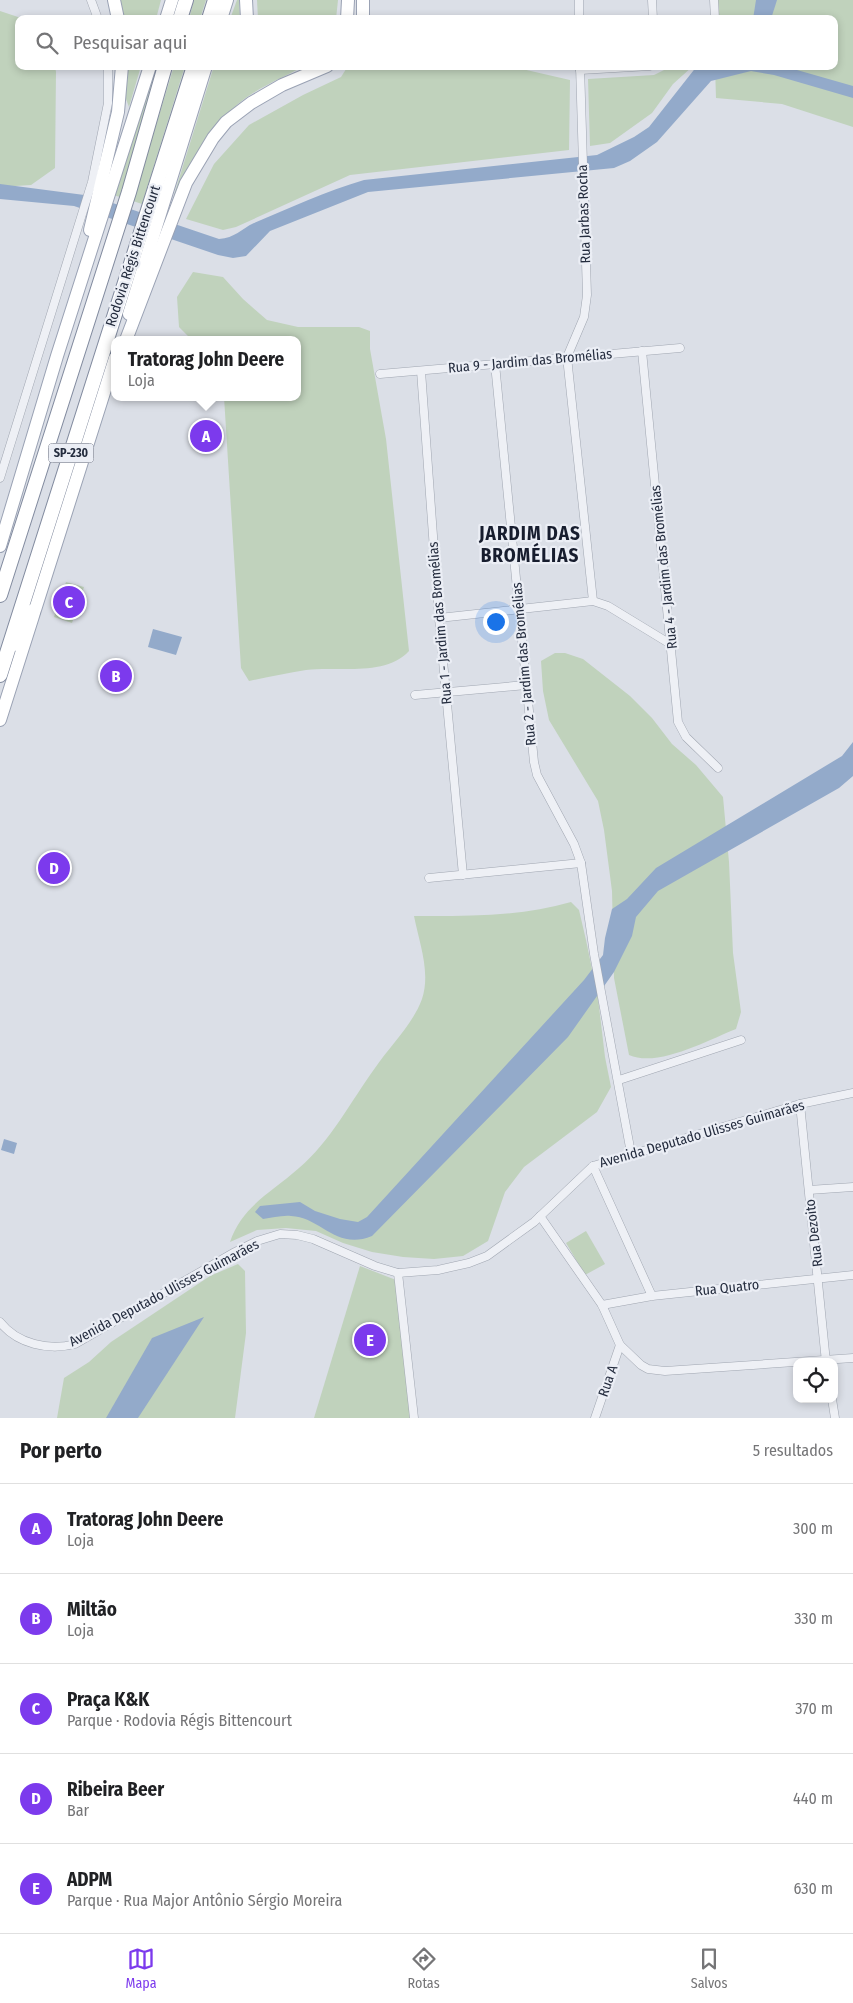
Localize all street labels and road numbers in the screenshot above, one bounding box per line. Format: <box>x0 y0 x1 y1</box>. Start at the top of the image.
street label: Rua Jarbas Rocha <box>574 164 594 264</box>
street label: Rodovia Régis Bittencourt <box>102 183 164 329</box>
street label: Rua 9 - Jardim das Bromélias <box>447 345 613 377</box>
road number: SP-230 <box>48 443 94 462</box>
street label: Rua 4 - Jardim das Bromélias <box>647 484 681 650</box>
street label: Rua 1 - Jardim das Bromélias <box>424 541 456 705</box>
street label: Rua 2 - Jardim das Bromélias <box>508 582 540 746</box>
street label: Avenida Deputado Ulisses Guimarães <box>598 1097 806 1171</box>
street label: Rua Dezoito <box>801 1198 827 1268</box>
street label: Avenida Deputado Ulisses Guimarães <box>66 1236 262 1350</box>
street label: Rua Quatro <box>694 1276 760 1300</box>
street label: Rua A <box>595 1362 622 1399</box>

